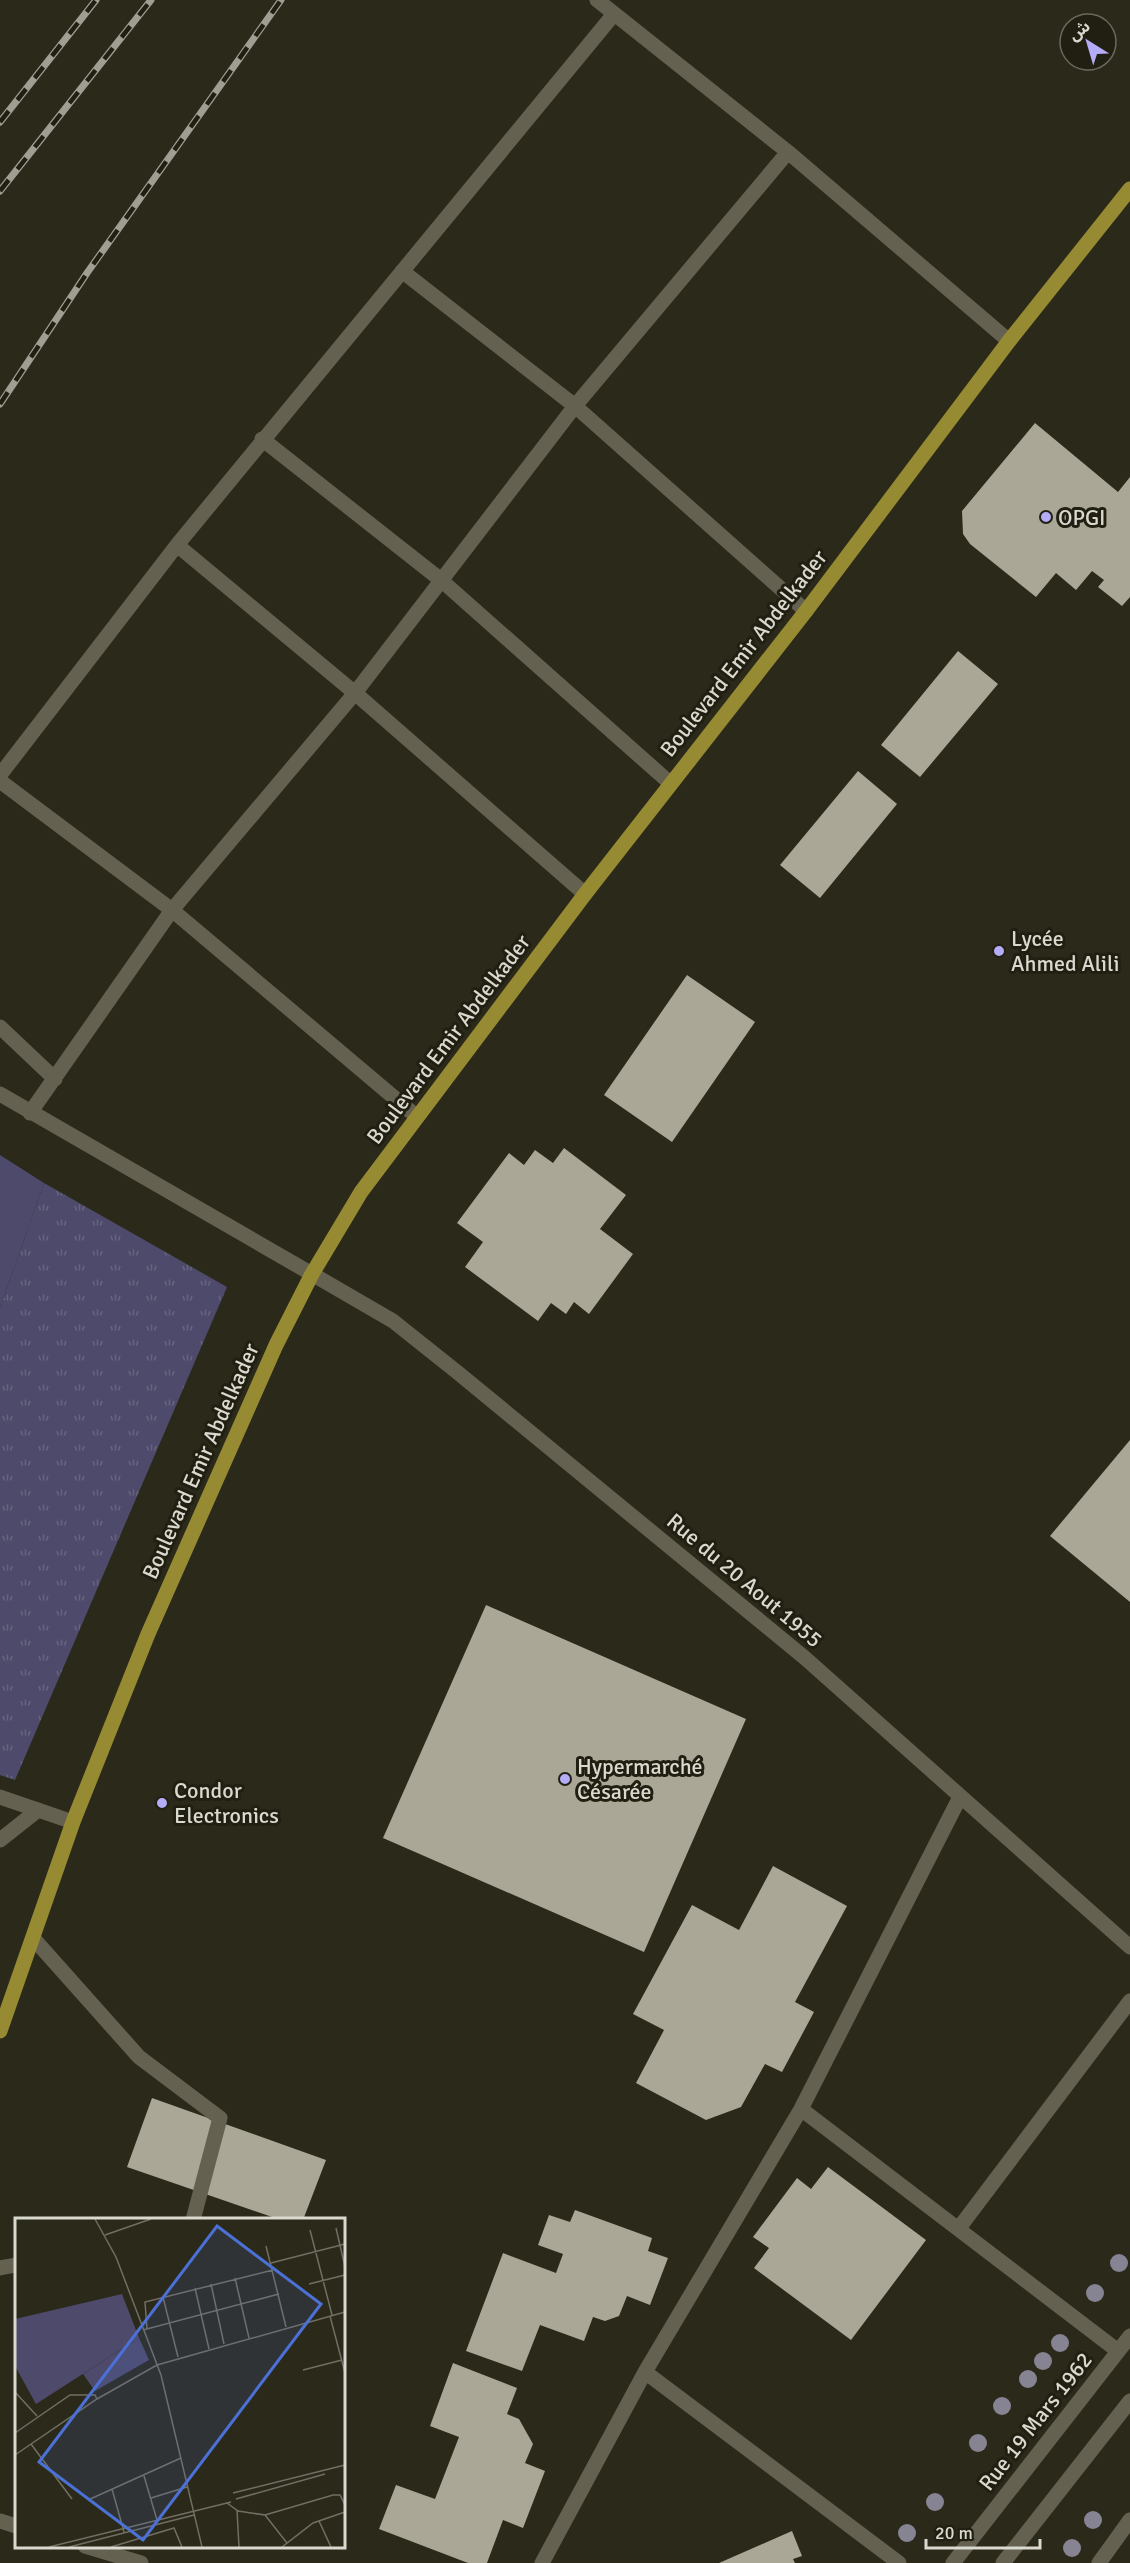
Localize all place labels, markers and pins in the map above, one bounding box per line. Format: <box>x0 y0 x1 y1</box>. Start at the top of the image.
place label: OPGI <box>1058 504 1106 531</box>
marker: OPGI <box>1039 510 1053 524</box>
place label: Lycée Ahmed Alili <box>1011 925 1119 977</box>
marker: Lycée Ahmed Alili <box>992 944 1006 958</box>
place label: Hypermarché Césarée <box>577 1753 703 1805</box>
marker: Hypermarché Césarée <box>558 1772 572 1786</box>
place label: Condor Electronics <box>174 1777 279 1829</box>
marker: Condor Electronics <box>155 1796 169 1810</box>

